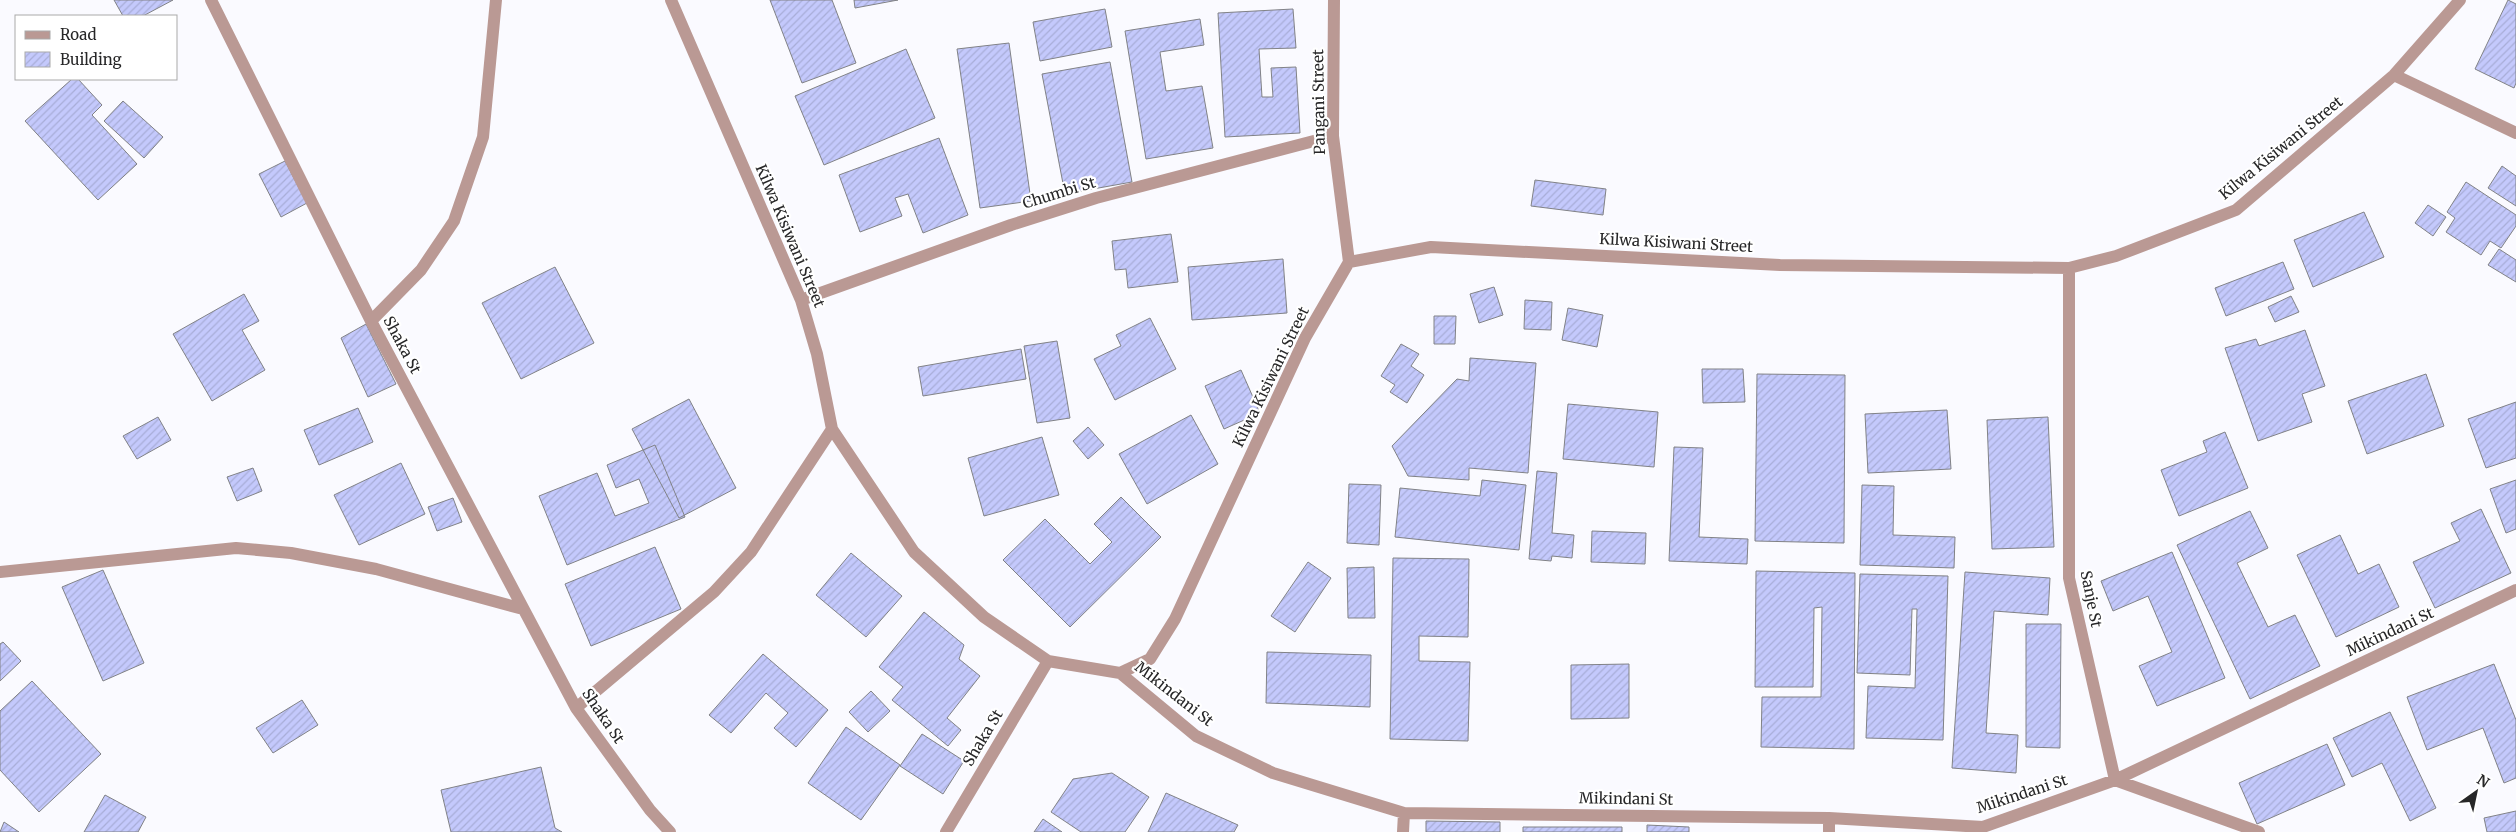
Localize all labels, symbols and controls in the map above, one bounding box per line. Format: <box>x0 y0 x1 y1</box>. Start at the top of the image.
legend <box>15 15 178 80</box>
text: Road <box>60 25 96 44</box>
street label: Pangani Street <box>1308 49 1329 155</box>
text: Building <box>60 50 122 69</box>
street label: Kilwa Kisiwani Street <box>2215 92 2347 203</box>
street label: Kilwa Kisiwani Street <box>752 161 829 310</box>
street label: Chumbi St <box>1020 172 1098 213</box>
street label: Kilwa Kisiwani Street <box>1599 229 1753 256</box>
street label: Kilwa Kisiwani Street <box>1228 303 1313 450</box>
street label: Shaka St <box>379 313 426 377</box>
street label: Sanje St <box>2077 569 2106 629</box>
street label: Mikindani St <box>2343 603 2437 660</box>
street label: Mikindani St <box>1131 657 1217 730</box>
street label: Shaka St <box>578 685 629 747</box>
street label: Shaka St <box>958 706 1007 769</box>
north arrow <box>2451 767 2501 817</box>
street label: Mikindani St <box>1974 770 2070 817</box>
text: N <box>2474 771 2493 792</box>
street label: Mikindani St <box>1579 788 1673 809</box>

